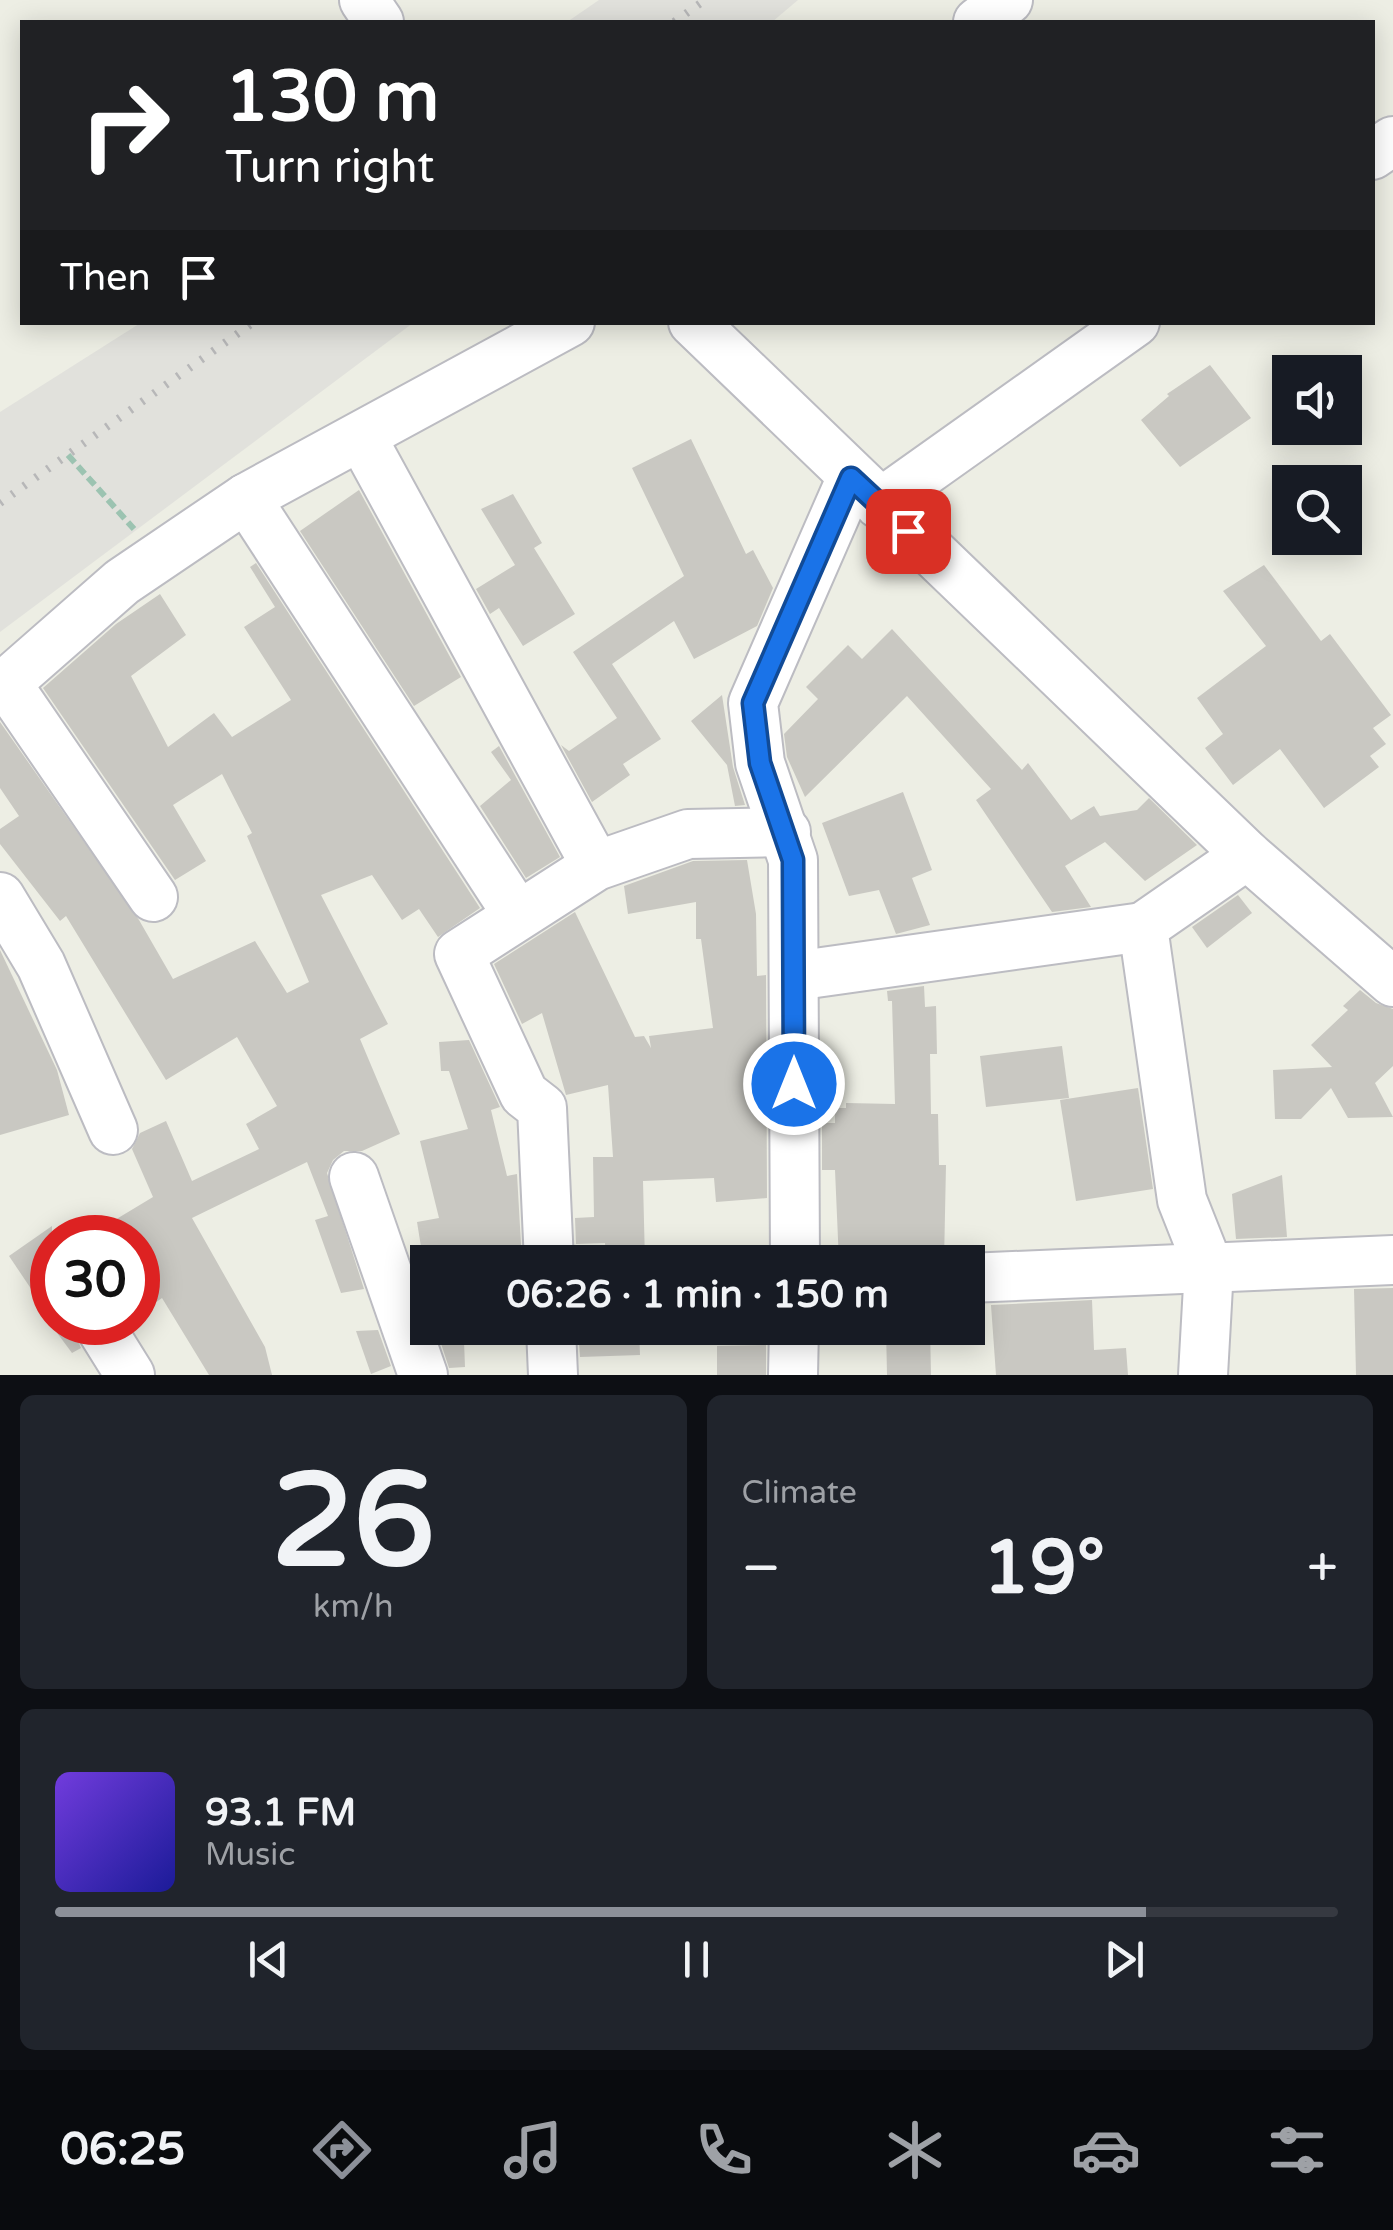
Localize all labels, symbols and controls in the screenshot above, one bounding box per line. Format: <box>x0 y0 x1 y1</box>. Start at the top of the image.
text: 130 m <box>225 56 439 140</box>
icon: right <box>60 60 190 190</box>
text: Turn right <box>225 141 434 195</box>
icon: arrive <box>171 250 226 305</box>
text: Then <box>60 255 151 301</box>
map controls <box>1272 355 1362 555</box>
button: sound <box>1272 355 1362 445</box>
button: search <box>1272 465 1362 555</box>
pin <box>866 489 951 574</box>
icon: arrive <box>881 504 936 559</box>
position arrow <box>742 1032 846 1136</box>
speed limit sign: 30 <box>30 1215 160 1345</box>
text: 06:26 · 1 min · 150 m <box>506 1272 889 1318</box>
text: 26 <box>272 1445 435 1601</box>
text: Climate <box>742 1474 857 1512</box>
text: 19° <box>983 1523 1105 1613</box>
text: − <box>742 1536 781 1602</box>
text: + <box>1307 1536 1338 1602</box>
text: km/h <box>313 1588 393 1626</box>
text: 93.1 FM <box>205 1790 356 1836</box>
text: Music <box>205 1836 295 1874</box>
icon: previous <box>241 1932 296 1987</box>
icon: pause <box>669 1932 724 1987</box>
icon: next <box>1097 1932 1152 1987</box>
icon: directions <box>307 2115 377 2185</box>
icon: music <box>498 2115 568 2185</box>
icon: phone <box>689 2115 759 2185</box>
icon: climate <box>880 2115 950 2185</box>
icon: car <box>1071 2115 1141 2185</box>
icon: filters <box>1262 2115 1332 2185</box>
text: 06:25 <box>61 2123 185 2177</box>

